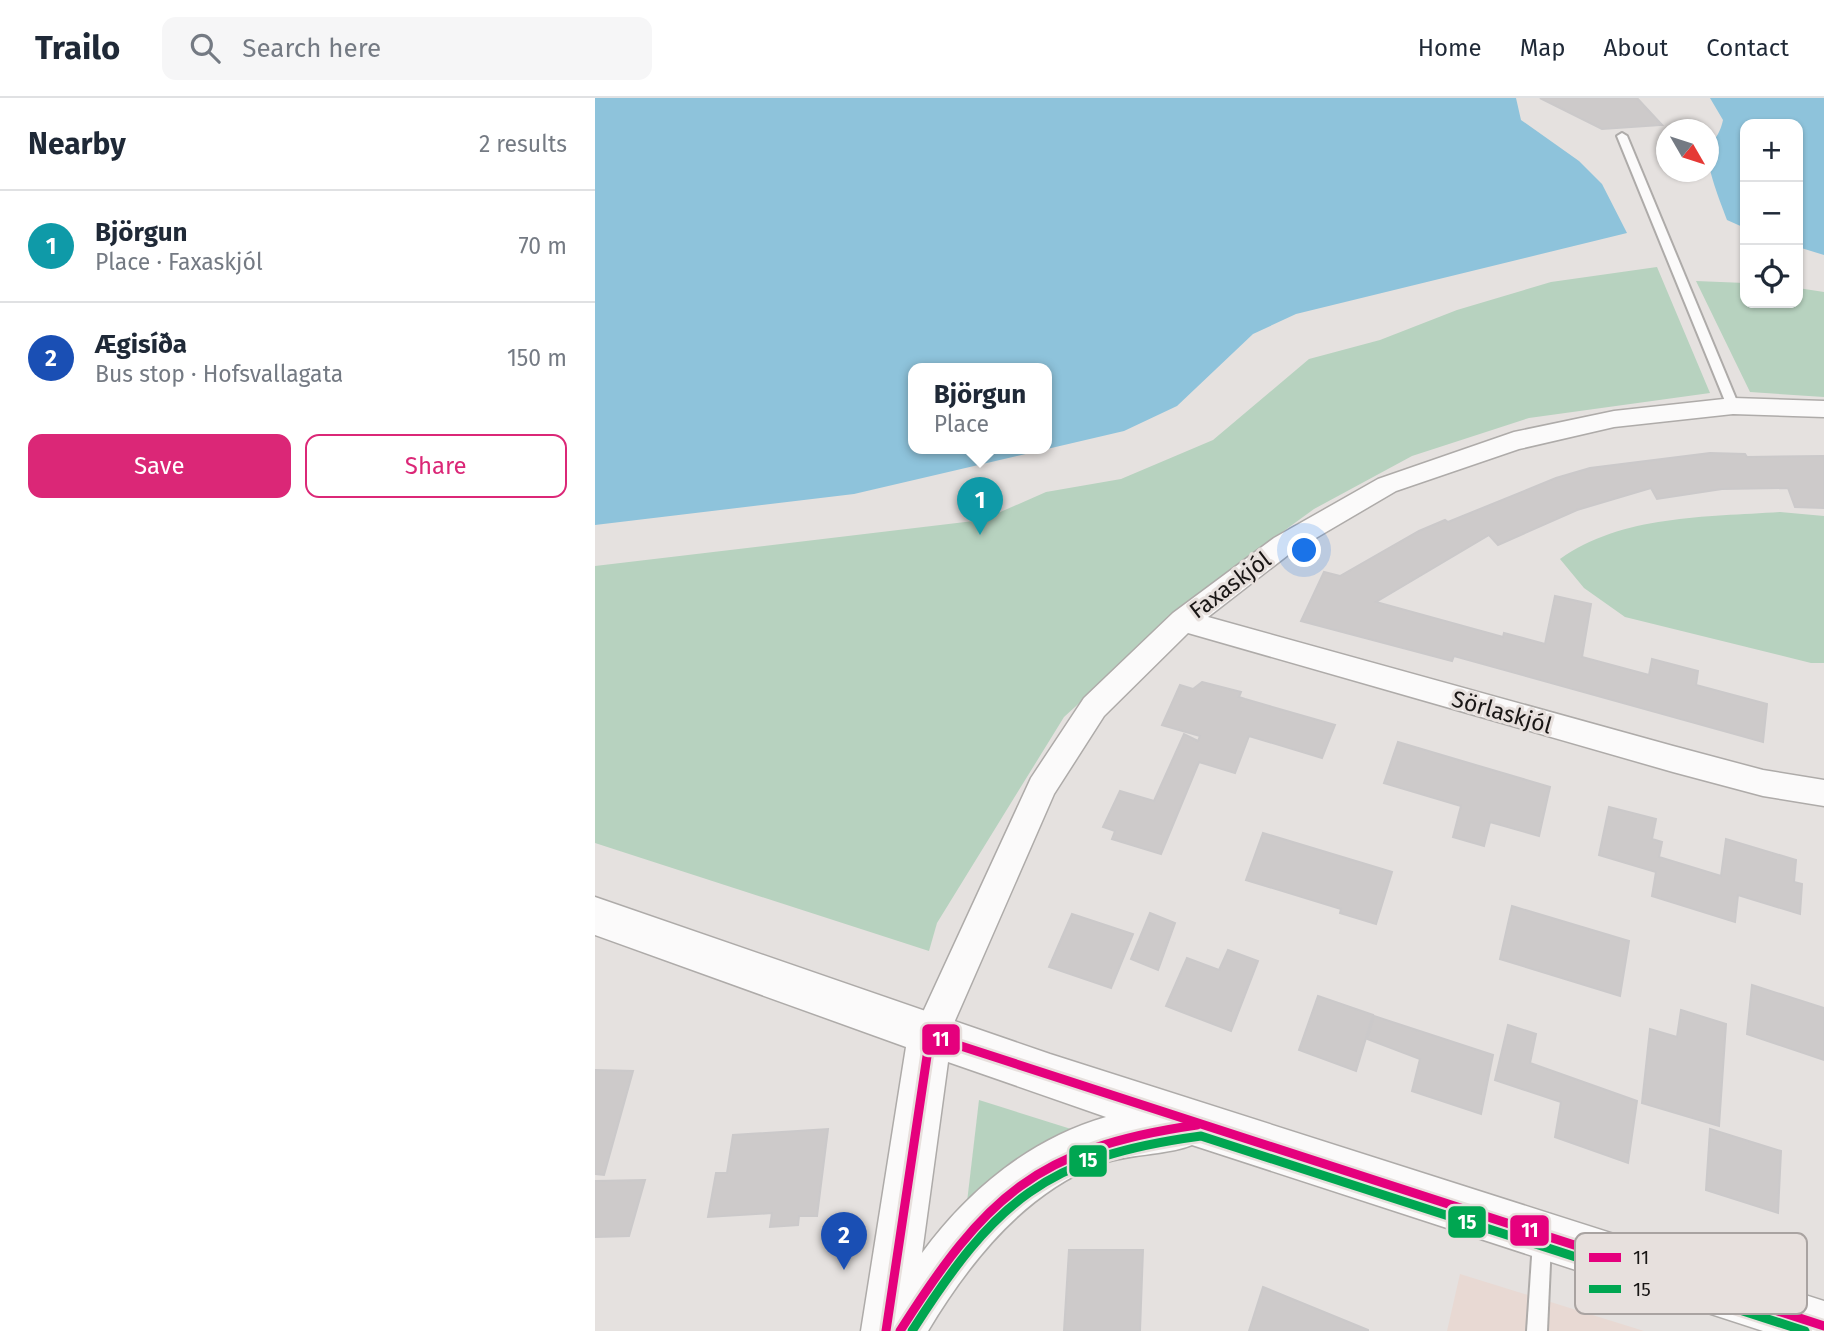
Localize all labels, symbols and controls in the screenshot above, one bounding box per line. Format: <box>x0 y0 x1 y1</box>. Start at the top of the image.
search box <box>162 17 652 80</box>
text: Trailo <box>35 28 120 68</box>
icon: search <box>186 29 224 67</box>
text: Search here <box>242 33 381 64</box>
text: Home <box>1418 34 1482 62</box>
text: Map <box>1520 34 1566 62</box>
text: About <box>1604 34 1668 62</box>
text: Contact <box>1706 34 1789 62</box>
north arrow <box>1656 119 1719 182</box>
map controls <box>1740 119 1803 308</box>
button: + <box>1740 119 1803 182</box>
text: Nearby <box>28 126 126 162</box>
text: 2 results <box>479 130 567 158</box>
button: − <box>1740 182 1803 245</box>
text: Björgun <box>95 217 188 248</box>
text: 1 <box>46 232 56 260</box>
text: 70 m <box>518 232 567 260</box>
button: locate <box>1740 245 1803 308</box>
text: Place · Faxaskjól <box>95 248 263 276</box>
text: Ægisíða <box>95 329 187 360</box>
text: 2 <box>45 344 57 372</box>
text: 150 m <box>507 344 567 372</box>
text: Bus stop · Hofsvallagata <box>95 360 343 388</box>
popup <box>908 363 1052 454</box>
text: Björgun <box>934 379 1026 410</box>
text: Place <box>934 410 989 438</box>
button: Save <box>28 434 291 498</box>
button: Share <box>305 434 567 498</box>
pin: 1 <box>957 477 1003 535</box>
your location <box>1287 533 1321 567</box>
street label: Faxaskjól <box>1184 545 1276 625</box>
street label: Sörlaskjól <box>1449 684 1556 740</box>
line badge: 11 <box>921 1023 961 1056</box>
text: 11 <box>932 1028 950 1051</box>
line badge: 15 <box>1068 1144 1108 1178</box>
text: 15 <box>1078 1149 1098 1172</box>
line badge: 15 <box>1447 1205 1487 1239</box>
text: 15 <box>1457 1211 1477 1234</box>
pin: 2 <box>821 1212 867 1270</box>
line badge: 11 <box>1509 1214 1550 1247</box>
text: 11 <box>1521 1219 1539 1242</box>
legend <box>1575 1233 1807 1314</box>
text: 11 <box>1633 1246 1649 1269</box>
text: 15 <box>1633 1278 1651 1301</box>

